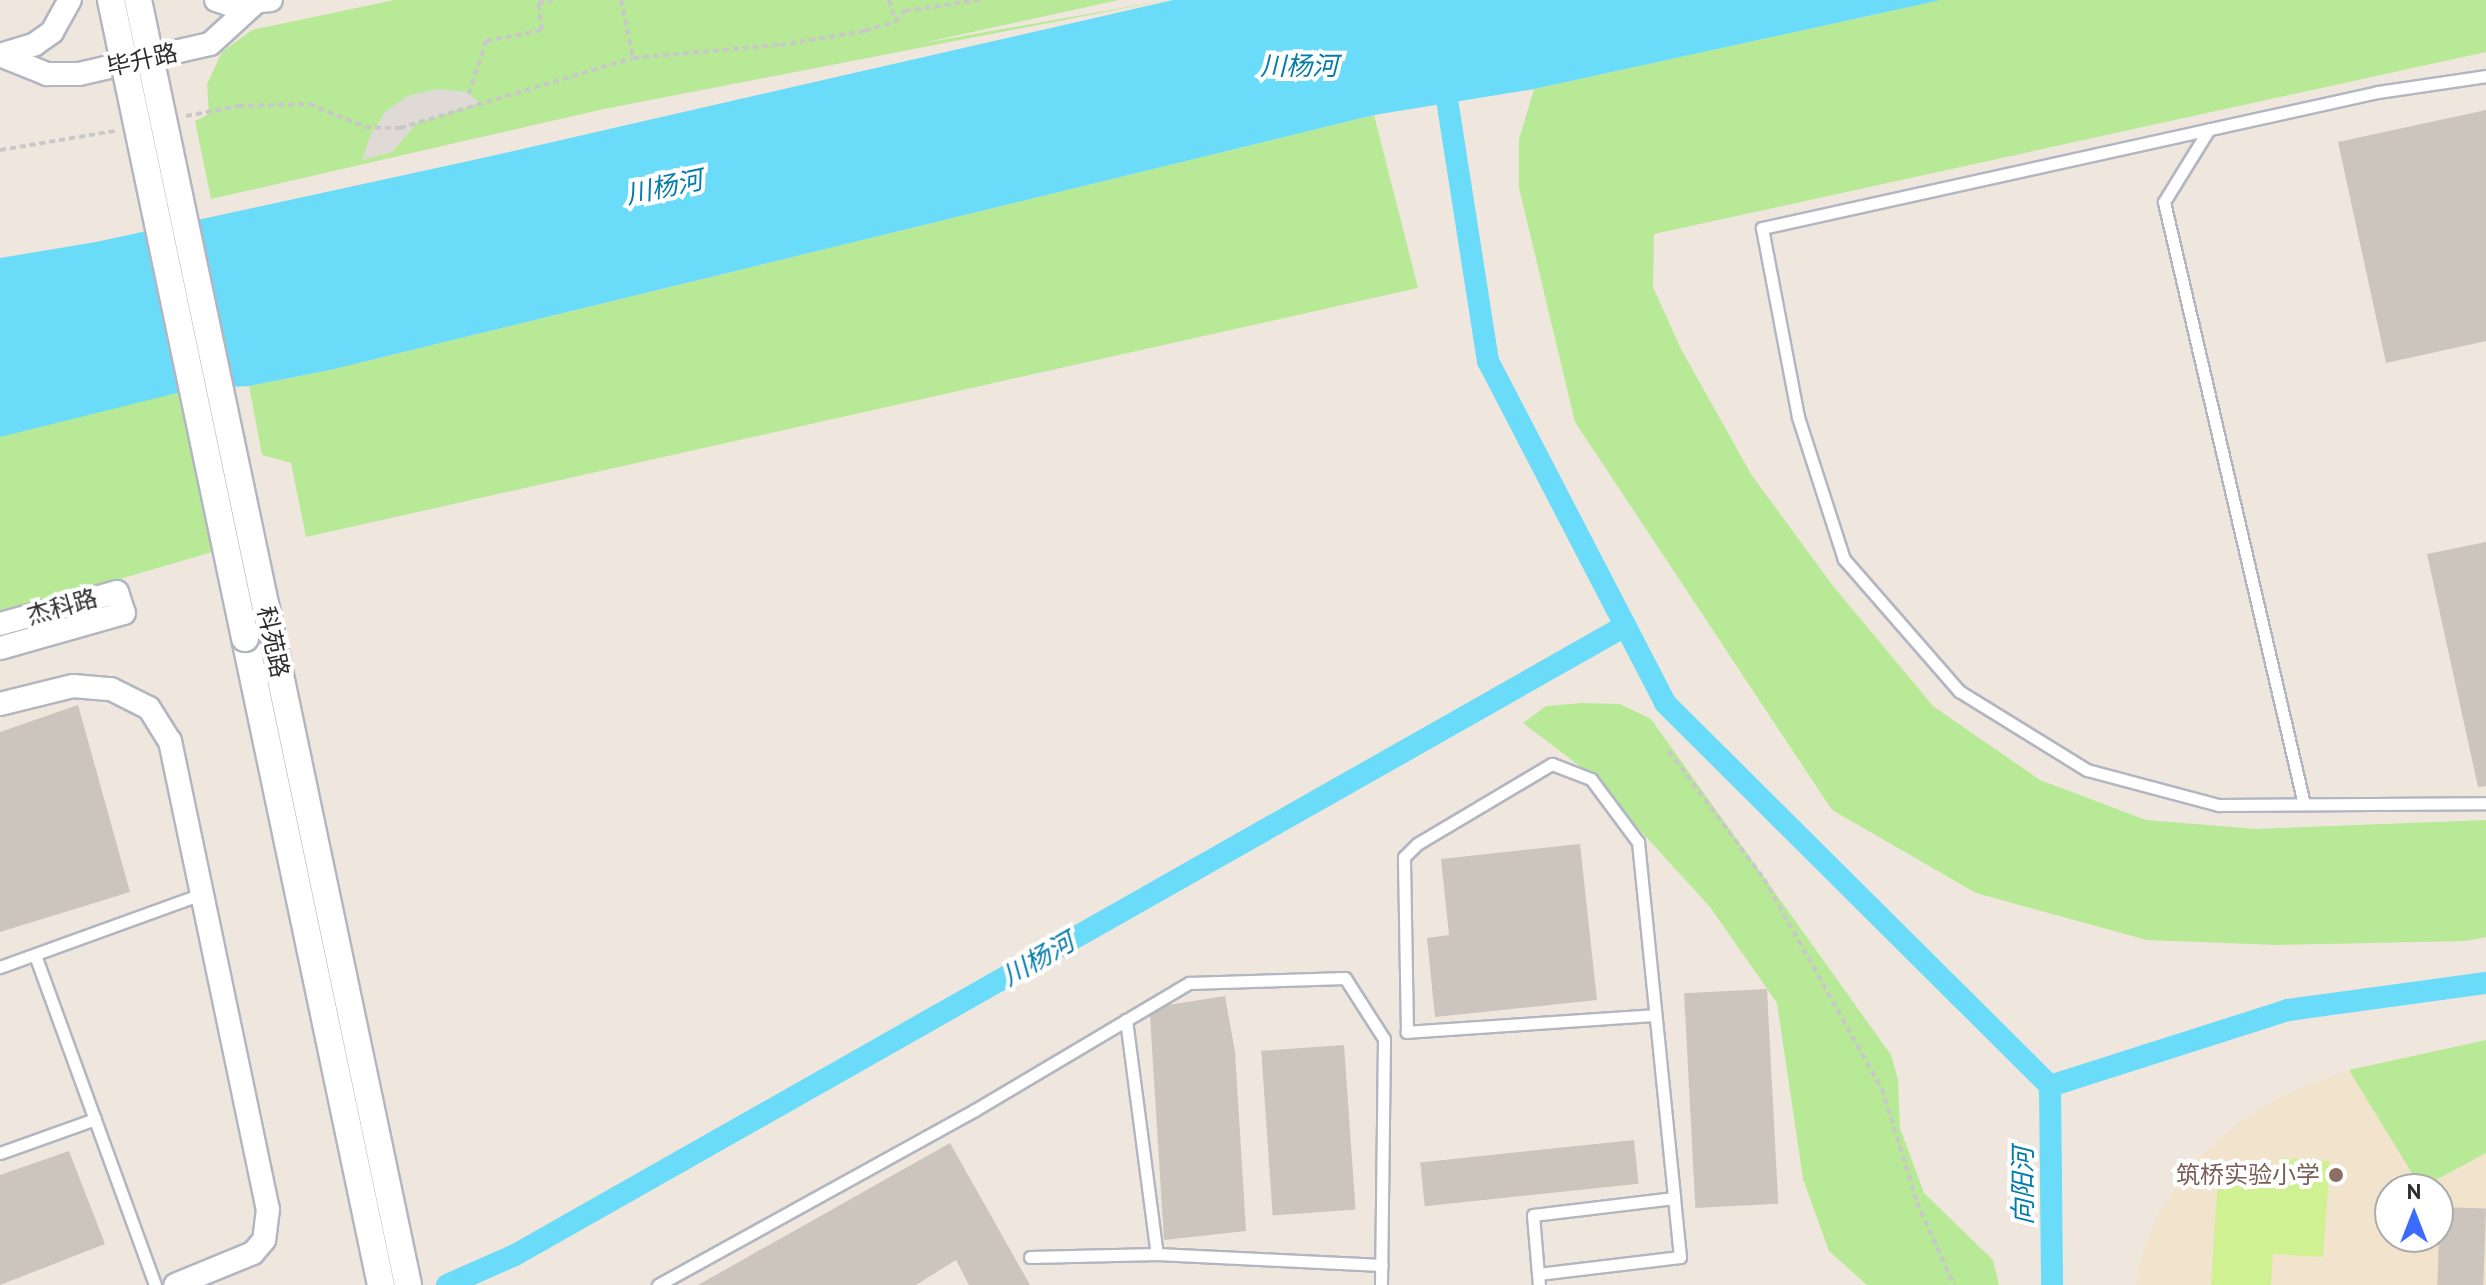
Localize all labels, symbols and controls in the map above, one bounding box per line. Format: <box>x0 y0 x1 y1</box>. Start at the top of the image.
street label: 毕升路 <box>104 38 180 82</box>
water label: 川杨河 <box>1260 50 1338 82</box>
water label: 川杨河 <box>623 164 705 210</box>
street label: 杰科路 <box>23 583 101 631</box>
street label: 科苑路 <box>251 604 295 680</box>
water label: 川杨河 <box>996 926 1080 992</box>
water label: 向阳河 <box>2007 1147 2039 1225</box>
place label: 筑桥实验小学 <box>2176 1161 2320 1189</box>
marker: 筑桥实验小学 <box>2327 1166 2345 1184</box>
north arrow <box>2374 1173 2454 1253</box>
text: N <box>2407 1177 2421 1205</box>

